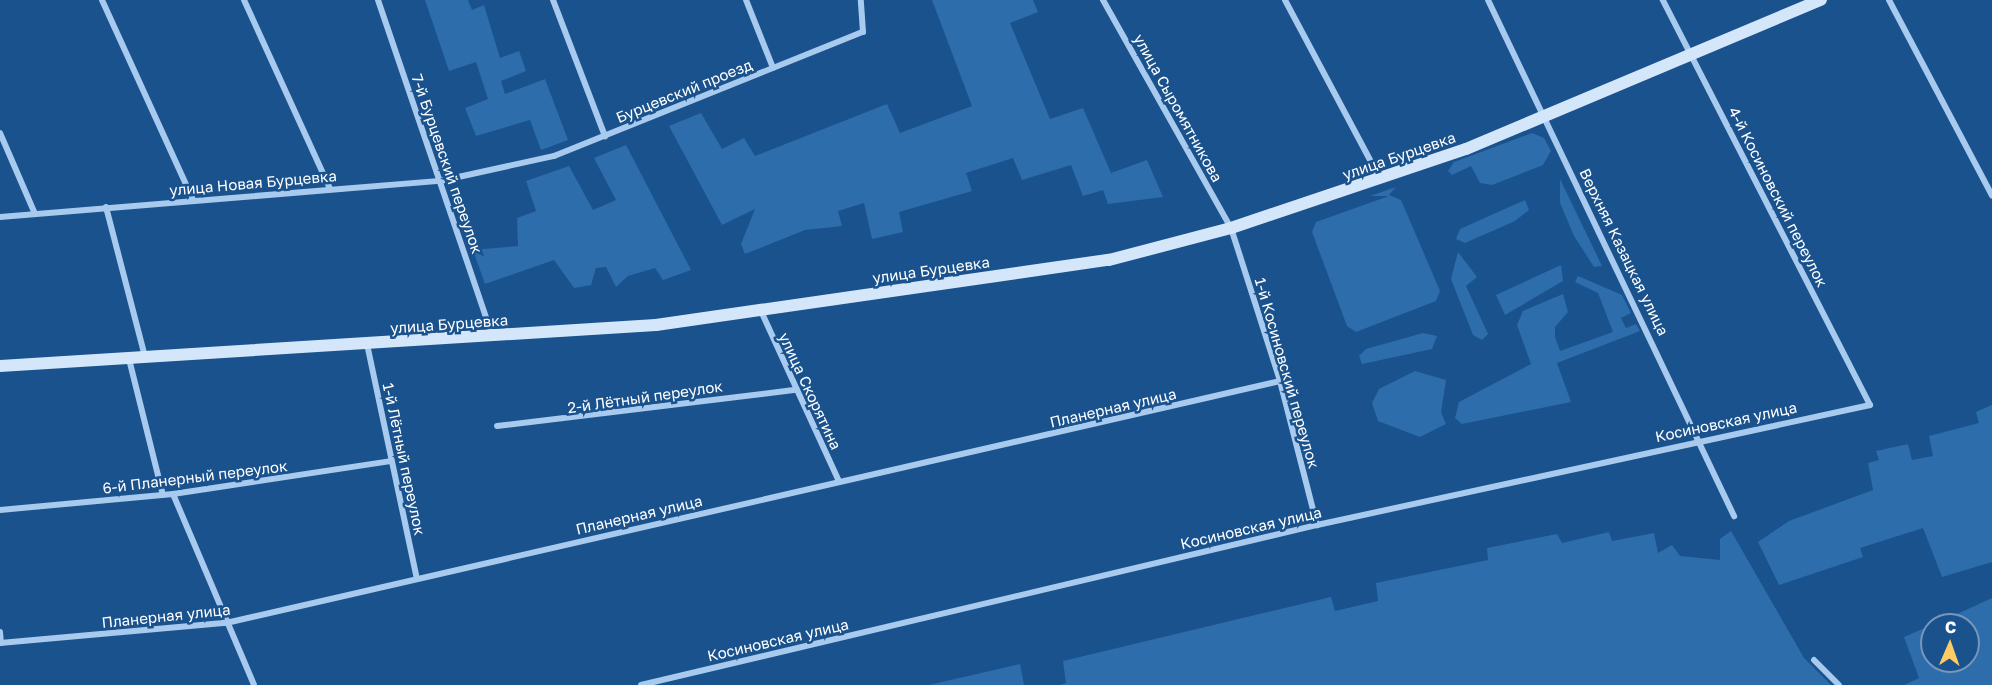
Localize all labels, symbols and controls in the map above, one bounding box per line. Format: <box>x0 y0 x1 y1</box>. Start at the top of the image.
street label: улица Сыромятникова <box>1130 31 1226 185</box>
street label: Бурцевский проезд <box>613 55 755 127</box>
street label: 7-й Бурцевский переулок <box>408 72 486 256</box>
street label: 4-й Косиновский переулок <box>1725 104 1831 290</box>
street label: улица Бурцевка <box>1340 128 1458 184</box>
street label: Верхняя Казацкая улица <box>1576 166 1672 338</box>
street label: улица Новая Бурцевка <box>169 167 337 199</box>
street label: улица Бурцевка <box>871 253 991 287</box>
street label: 1-й Косиновский переулок <box>1251 275 1323 471</box>
street label: улица Бурцевка <box>389 311 509 337</box>
street label: улица Скорятина <box>775 330 845 452</box>
street label: 2-й Лётный переулок <box>566 377 724 417</box>
street label: 1-й Лётный переулок <box>379 381 429 537</box>
street label: Планерная улица <box>1048 385 1178 431</box>
street label: Косиновская улица <box>1653 398 1799 446</box>
street label: 6-й Планерный переулок <box>102 457 288 497</box>
street label: Планерная улица <box>574 492 704 538</box>
street label: Косиновская улица <box>1179 503 1323 553</box>
street label: Планерная улица <box>101 600 231 632</box>
north arrow <box>1920 613 1980 673</box>
street label: Косиновская улица <box>706 615 850 665</box>
text: С <box>1945 617 1957 637</box>

